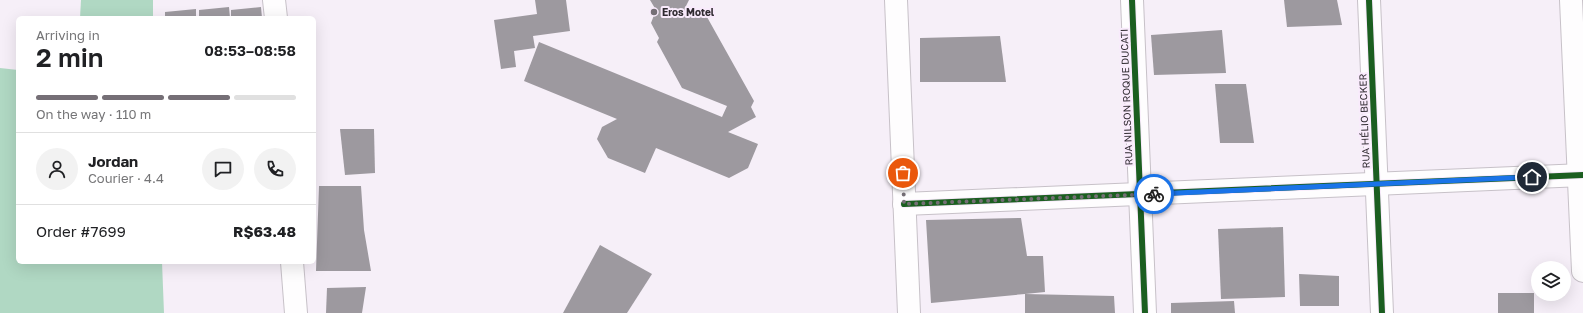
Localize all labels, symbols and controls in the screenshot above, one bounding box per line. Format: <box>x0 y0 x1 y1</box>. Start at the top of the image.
place label: Eros Motel <box>662 6 715 18</box>
marker: Eros Motel <box>649 7 659 17</box>
text: Arriving in <box>36 27 100 43</box>
street label: RUA NILSON ROQUE DUCATI <box>1118 28 1134 166</box>
text: 08:53–08:58 <box>204 41 296 59</box>
text: 2 min <box>36 42 104 73</box>
street label: RUA HÉLIO BECKER <box>1356 73 1372 169</box>
text: On the way · 110 m <box>36 106 151 122</box>
button: person <box>36 148 78 190</box>
button: chat <box>202 148 244 190</box>
button: phone <box>254 148 296 190</box>
text: Jordan <box>88 152 138 170</box>
pin <box>886 156 920 190</box>
pin <box>1515 160 1549 194</box>
icon: bag <box>892 162 914 184</box>
icon: home <box>1521 166 1543 188</box>
text: Courier · 4.4 <box>88 170 164 186</box>
courier <box>1134 174 1174 214</box>
icon: bike <box>1143 183 1165 205</box>
text: Order #7699 <box>36 222 126 240</box>
text: R$63.48 <box>233 222 296 240</box>
map controls <box>1531 261 1571 301</box>
button: layers <box>1531 261 1571 301</box>

